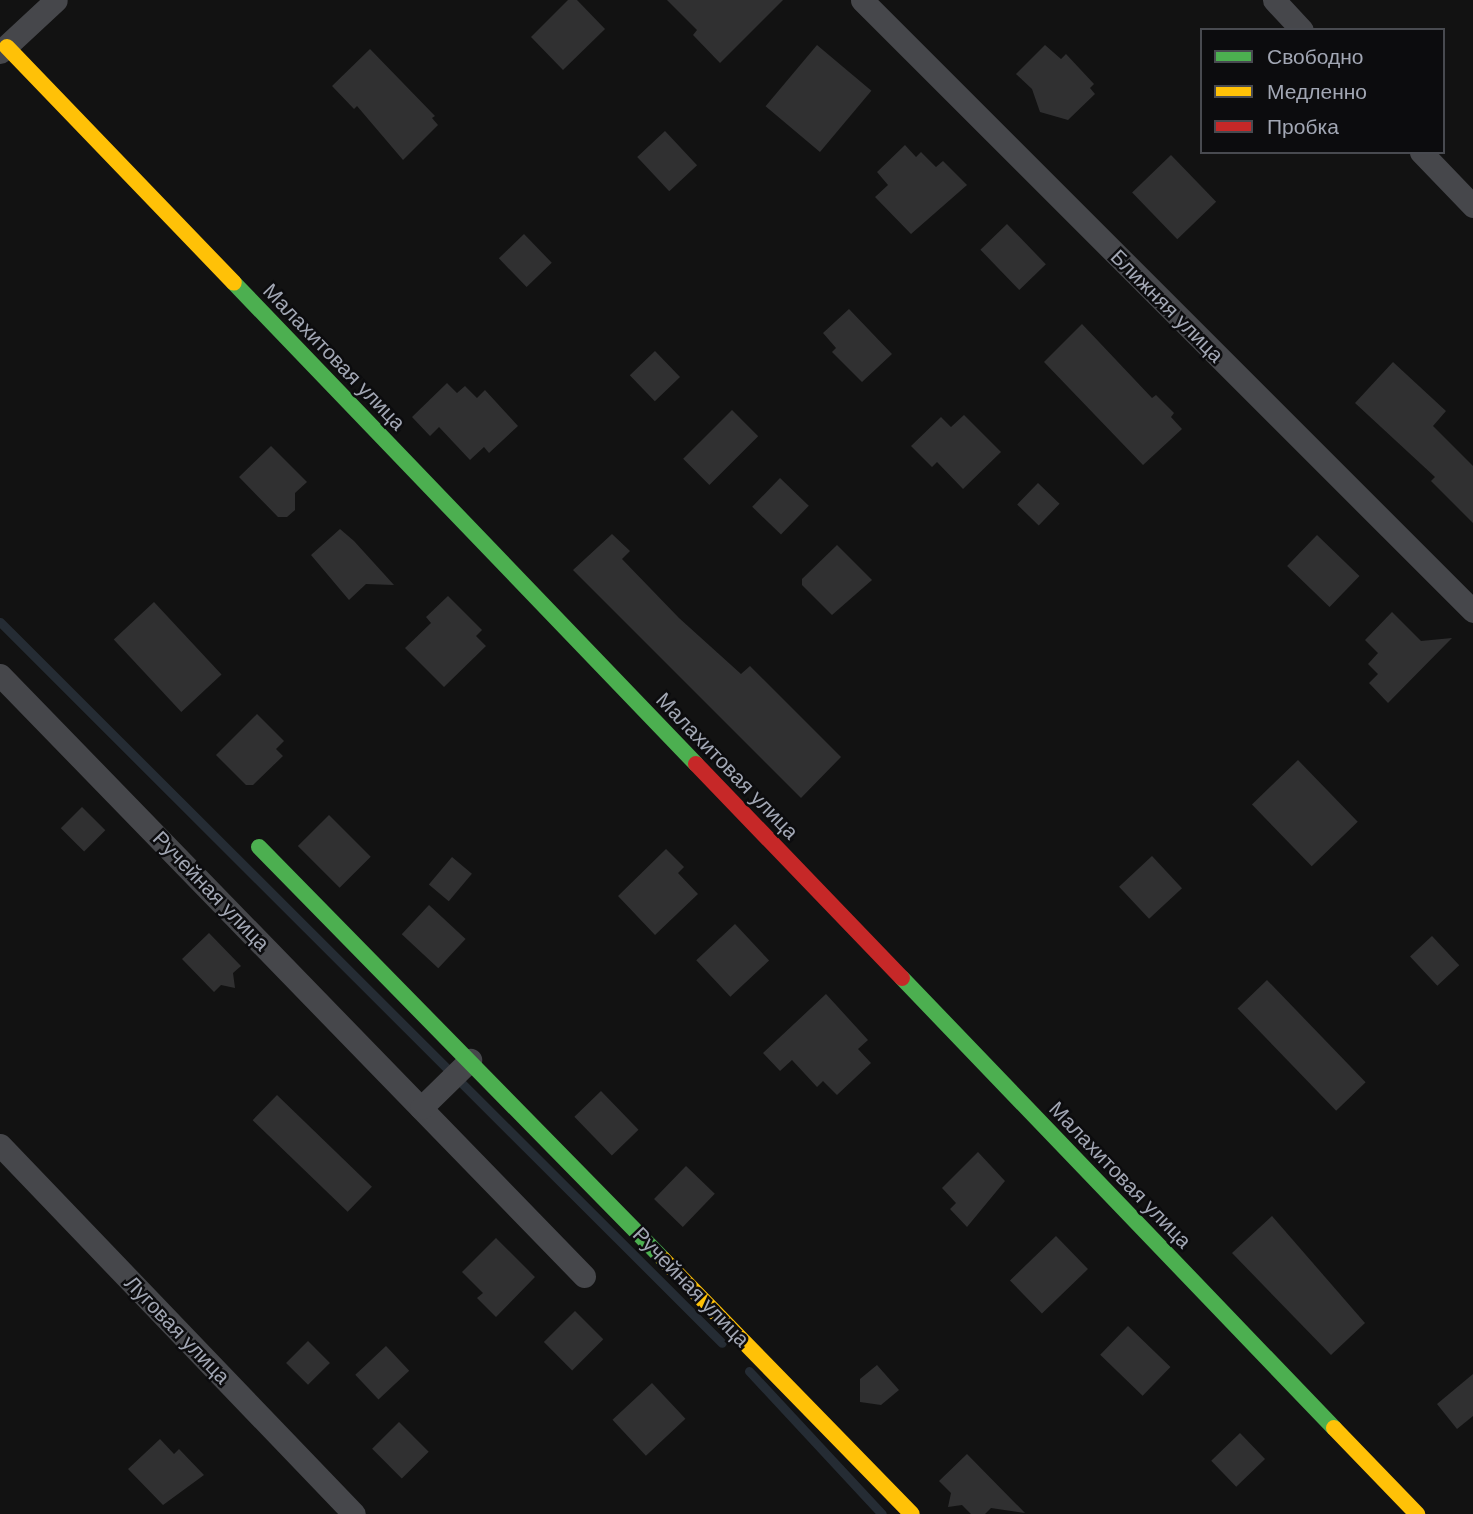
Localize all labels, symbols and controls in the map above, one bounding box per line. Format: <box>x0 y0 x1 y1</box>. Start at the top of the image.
legend <box>1200 28 1445 154</box>
text: Свободно <box>1267 43 1364 71</box>
text: Медленно <box>1267 78 1367 106</box>
text: Пробка <box>1267 113 1339 141</box>
street label: Ближняя улица <box>1105 244 1229 368</box>
street label: Малахитовая улица <box>258 279 410 435</box>
street label: Малахитовая улица <box>651 688 803 844</box>
street label: Ручейная улица <box>147 826 275 956</box>
street label: Малахитовая улица <box>1044 1097 1196 1253</box>
street label: Ручейная улица <box>627 1222 755 1352</box>
street label: Луговая улица <box>119 1271 235 1389</box>

